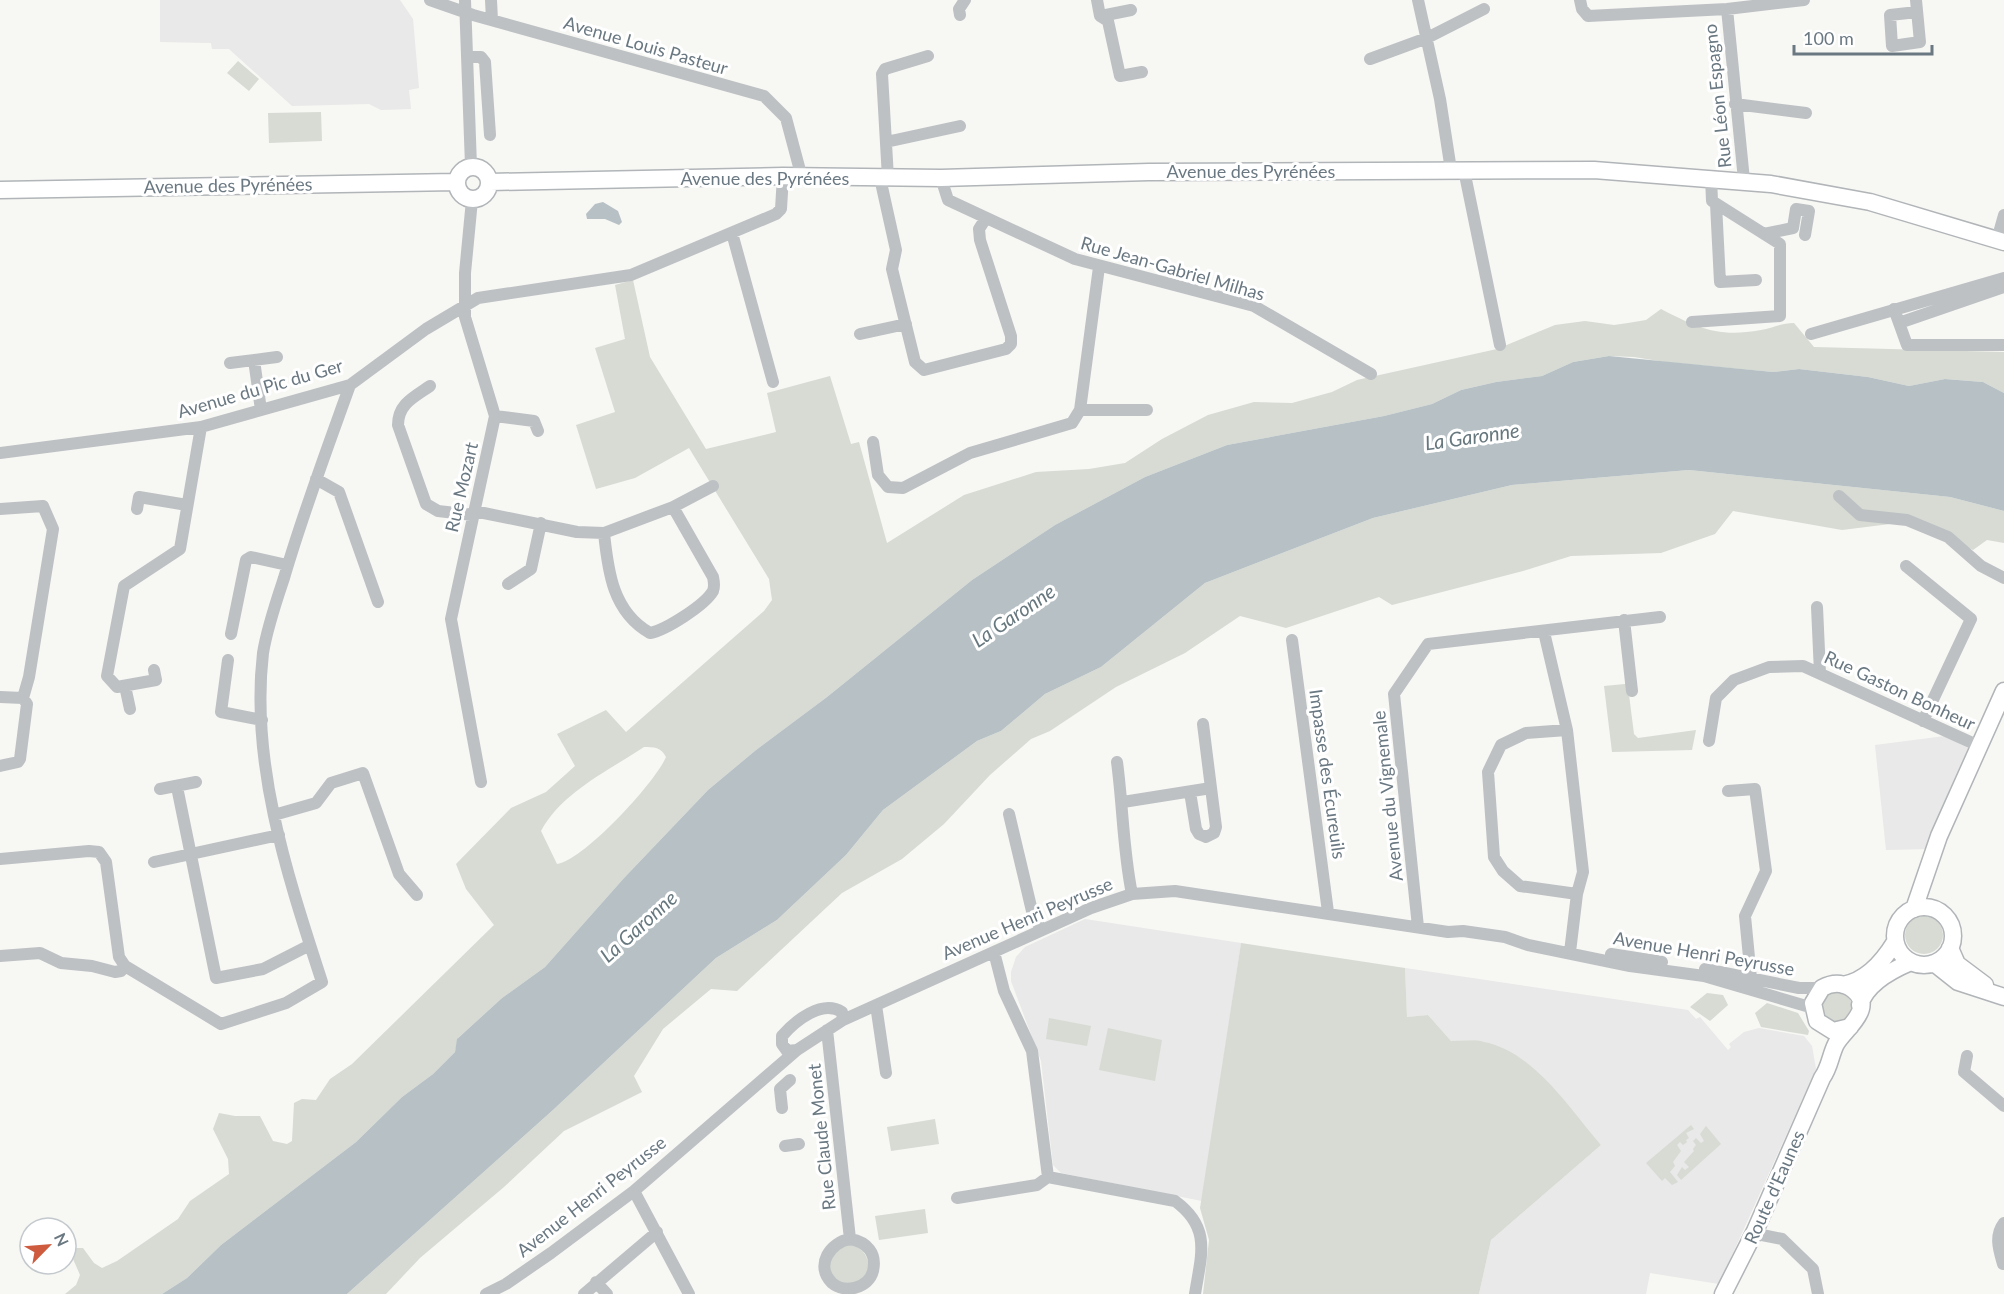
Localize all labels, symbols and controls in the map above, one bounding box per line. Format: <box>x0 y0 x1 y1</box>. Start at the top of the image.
street label: Avenue Louis Pasteur <box>561 11 731 79</box>
scale bar <box>1794 18 1932 56</box>
street label: Rue Léon Espagno <box>1698 23 1736 169</box>
text: 100 m <box>1803 27 1854 49</box>
street label: Avenue des Pyrénées <box>1167 160 1336 182</box>
street label: Avenue des Pyrénées <box>681 167 850 189</box>
street label: Avenue des Pyrénées <box>143 173 313 197</box>
street label: Rue Jean-Gabriel Milhas <box>1079 231 1268 305</box>
street label: Avenue du Pic du Ger <box>175 354 346 422</box>
water label: La Garonne <box>1423 417 1521 455</box>
street label: Rue Mozart <box>440 439 482 534</box>
water label: La Garonne <box>967 578 1059 652</box>
street label: Rue Gaston Bonheur <box>1821 645 1979 735</box>
street label: Impasse des Écureuils <box>1305 688 1351 860</box>
street label: Avenue du Vignemale <box>1367 710 1407 882</box>
street label: Avenue Henri Peyrusse <box>938 872 1116 964</box>
water label: La Garonne <box>595 885 681 967</box>
street label: Avenue Henri Peyrusse <box>1612 926 1796 980</box>
street label: Rue Claude Monet <box>802 1062 840 1211</box>
street label: Route d'Eaunes <box>1739 1127 1809 1247</box>
street label: Avenue Henri Peyrusse <box>512 1131 670 1261</box>
north arrow <box>18 1216 78 1276</box>
text: N <box>51 1230 73 1249</box>

